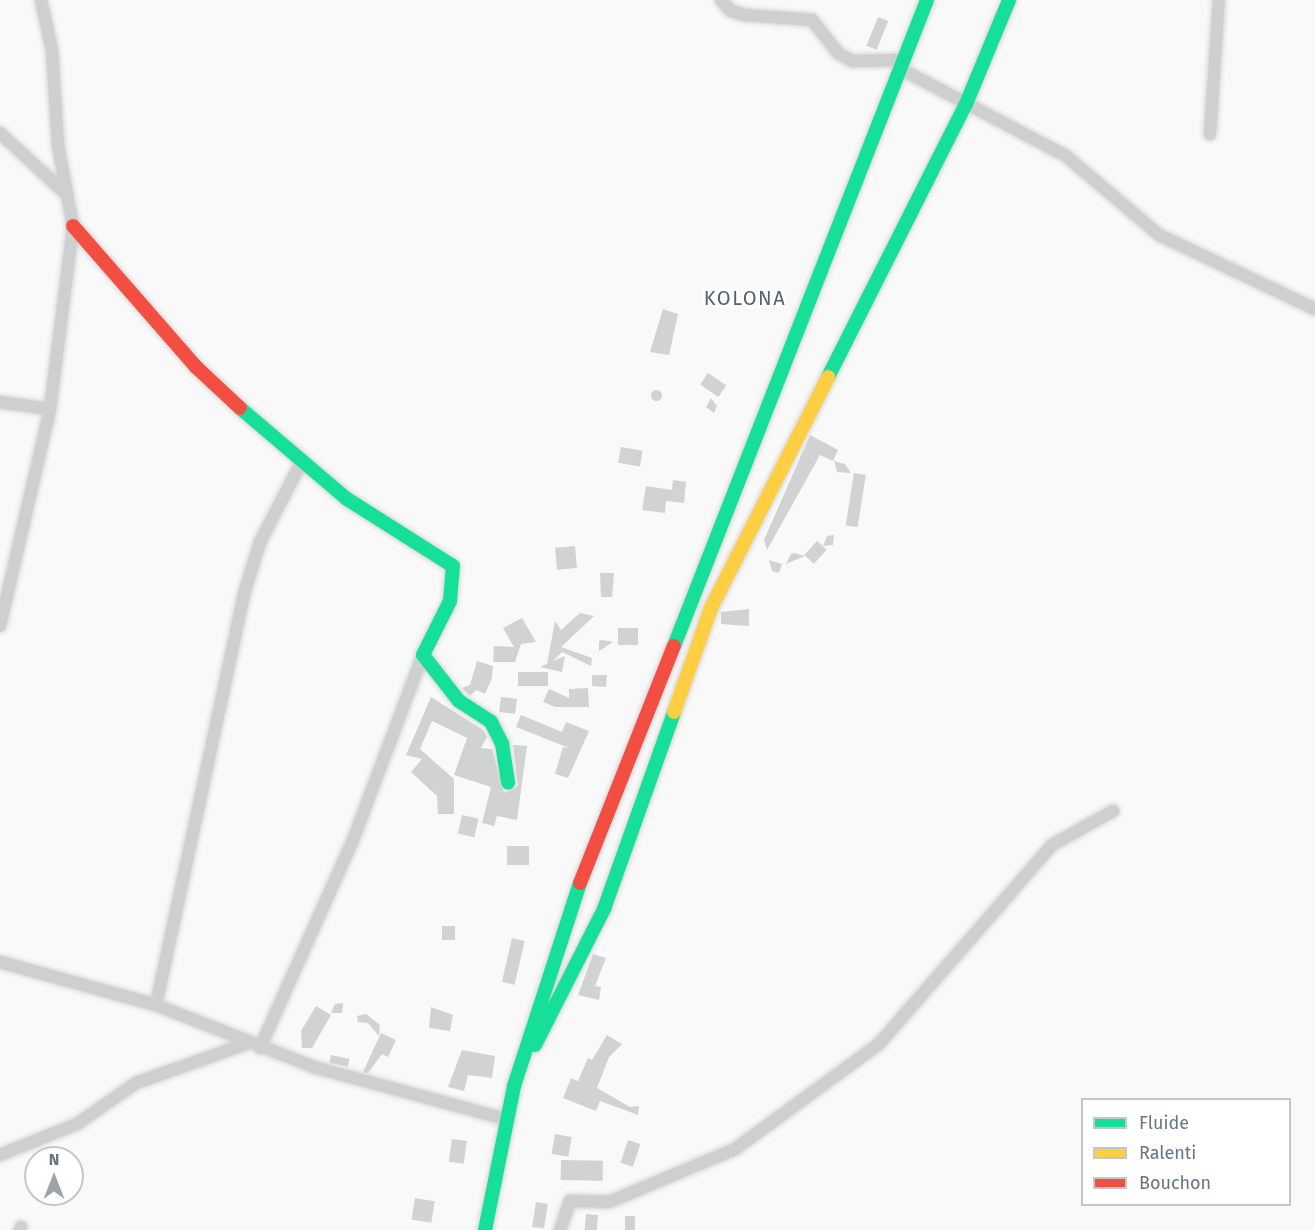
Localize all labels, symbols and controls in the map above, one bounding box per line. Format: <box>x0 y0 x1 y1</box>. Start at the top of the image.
district label: KOLONA <box>704 286 786 310</box>
legend <box>1081 1098 1291 1206</box>
text: Fluide <box>1139 1112 1189 1134</box>
text: Ralenti <box>1139 1142 1196 1164</box>
north arrow <box>24 1146 84 1206</box>
text: N <box>49 1150 59 1169</box>
text: Bouchon <box>1139 1172 1211 1194</box>

